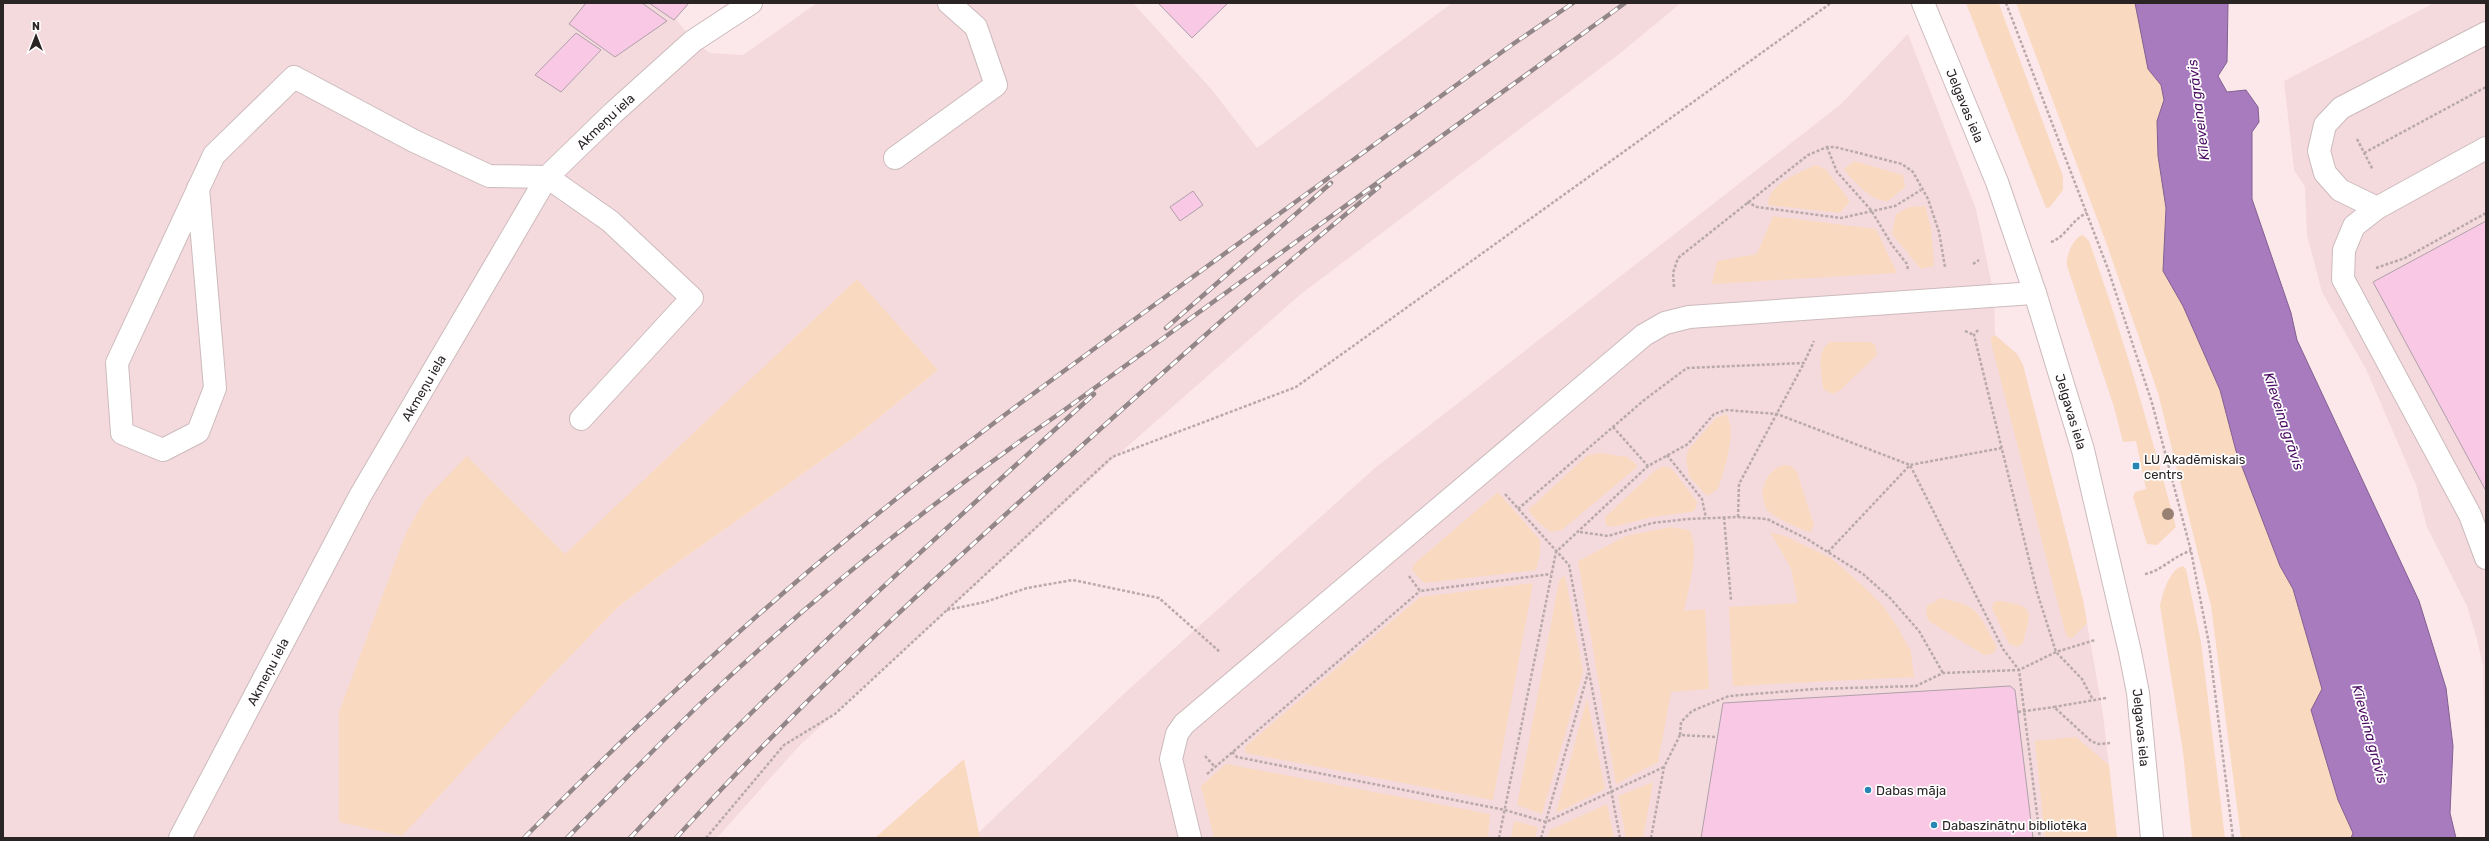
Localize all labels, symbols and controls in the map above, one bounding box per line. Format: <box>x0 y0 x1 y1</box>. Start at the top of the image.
north arrow <box>16 16 56 56</box>
text: N <box>32 20 40 33</box>
water label: Kīleveina grāvis <box>2184 58 2213 161</box>
street label: Jelgavas iela <box>1943 67 1987 145</box>
street label: Akmeņu iela <box>574 91 638 152</box>
street label: Akmeņu iela <box>399 352 449 424</box>
water label: Kīleveina grāvis <box>2260 370 2307 472</box>
street label: Jelgavas iela <box>2052 372 2089 451</box>
place label: LU Akadēmiskais centrs <box>2144 452 2246 482</box>
marker: LU Akadēmiskais centrs <box>2131 461 2141 471</box>
street label: Akmeņu iela <box>244 636 292 708</box>
water label: Kīleveina grāvis <box>2348 683 2391 785</box>
street label: Jelgavas iela <box>2129 687 2152 767</box>
place label: Dabas māja <box>1876 783 1946 798</box>
marker: Dabas māja <box>1863 785 1873 795</box>
place label: Dabaszinātņu bibliotēka <box>1942 818 2087 833</box>
marker: Dabaszinātņu bibliotēka <box>1929 820 1939 830</box>

